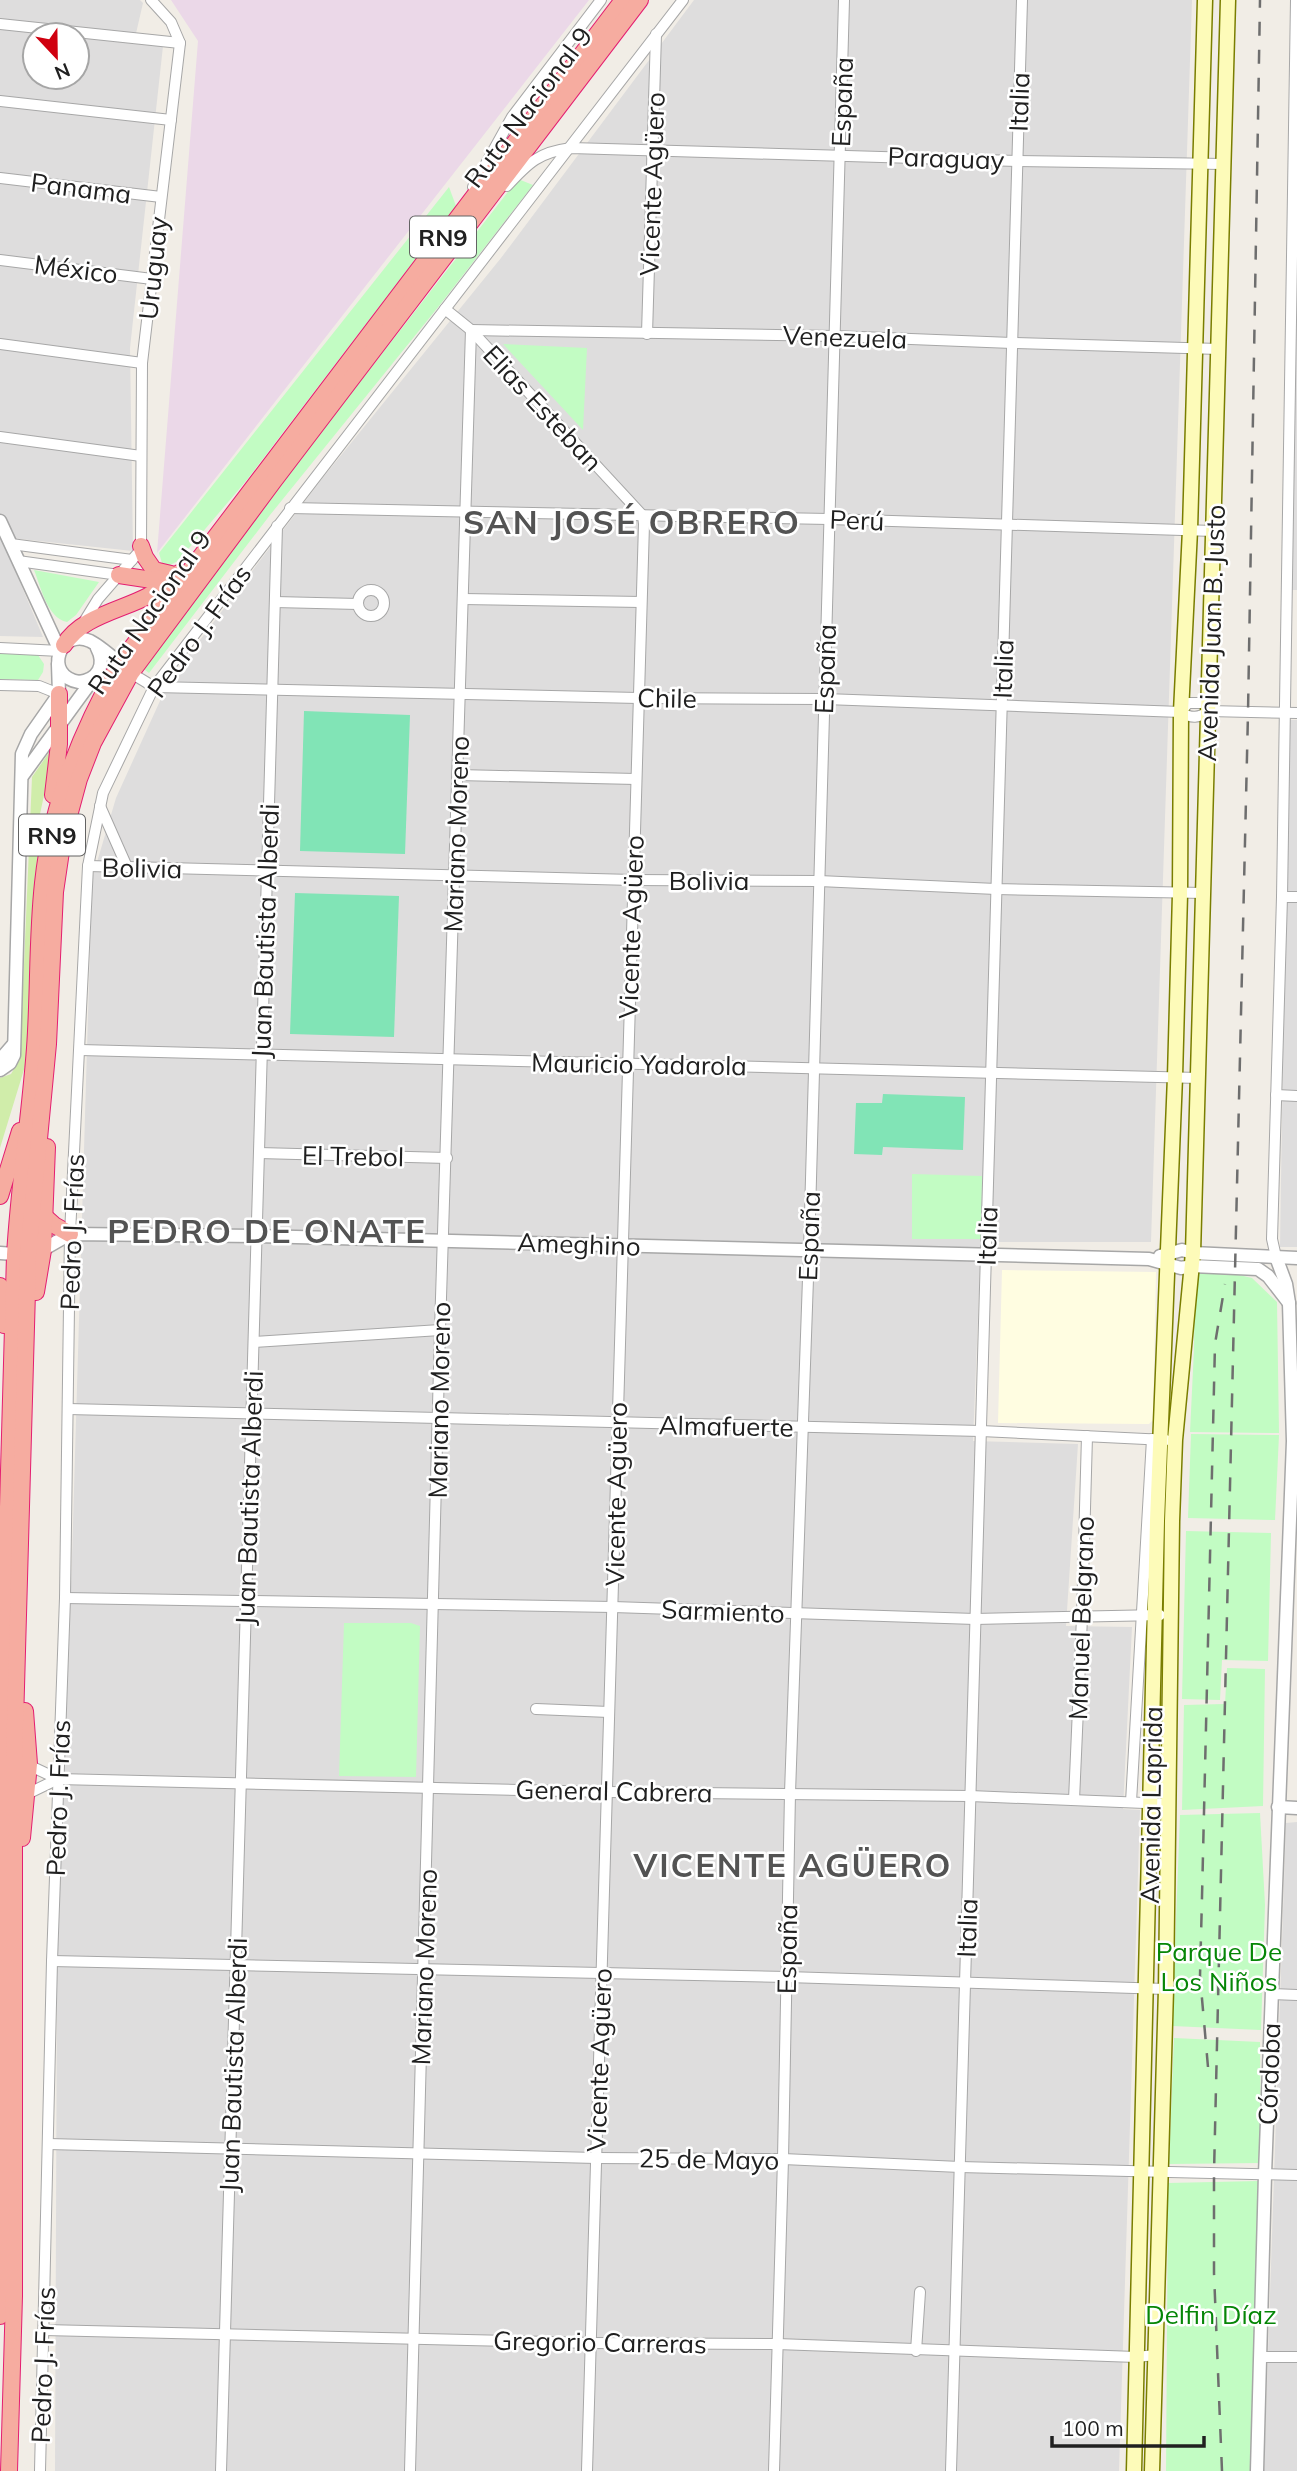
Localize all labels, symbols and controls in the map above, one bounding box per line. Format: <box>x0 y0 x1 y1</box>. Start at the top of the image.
street label: Ruta Nacional 9 <box>457 20 599 194</box>
north arrow <box>21 21 91 91</box>
street label: España <box>824 56 860 148</box>
text: N <box>51 58 74 86</box>
street label: Italia <box>1001 72 1037 132</box>
street label: Vicente Agüero <box>632 91 672 277</box>
street label: Paraguay <box>887 139 1005 177</box>
street label: Panama <box>29 165 133 211</box>
street label: Uruguay <box>131 215 175 321</box>
road number: RN9 <box>410 216 476 258</box>
street label: México <box>32 248 120 290</box>
street label: Venezuela <box>782 318 908 356</box>
street label: Elias Esteban <box>476 338 610 478</box>
district label: SAN JOSÉ OBRERO <box>463 501 801 542</box>
street label: Perú <box>829 503 885 537</box>
street label: Avenida Juan B. Justo <box>1190 504 1232 762</box>
street label: Ruta Nacional 9 <box>80 524 218 700</box>
street label: Pedro J. Frías <box>140 558 258 704</box>
street label: España <box>807 623 843 715</box>
street label: Italia <box>985 639 1021 699</box>
street label: Chile <box>637 681 697 715</box>
street label: Mariano Moreno <box>436 735 476 933</box>
street label: Juan Bautista Alberdi <box>244 803 286 1059</box>
road number: RN9 <box>19 814 85 856</box>
street label: Vicente Agüero <box>611 834 651 1020</box>
street label: Bolivia <box>101 851 183 885</box>
street label: Bolivia <box>669 864 749 897</box>
street label: Mauricio Yadarola <box>531 1046 747 1082</box>
street label: El Trebol <box>302 1139 404 1173</box>
street label: Pedro J. Frías <box>53 1153 91 1311</box>
street label: España <box>791 1190 827 1282</box>
street label: Italia <box>969 1206 1005 1266</box>
district label: PEDRO DE ONATE <box>107 1210 427 1251</box>
street label: Ameghino <box>517 1225 641 1263</box>
street label: Mariano Moreno <box>421 1301 457 1499</box>
street label: Juan Bautista Alberdi <box>228 1370 270 1626</box>
street label: Vicente Agüero <box>598 1402 634 1586</box>
street label: Almafuerte <box>658 1408 794 1444</box>
street label: Manuel Belgrano <box>1061 1516 1101 1720</box>
street label: Sarmiento <box>661 1592 785 1630</box>
street label: Avenida Laprida <box>1133 1706 1169 1904</box>
street label: Pedro J. Frías <box>39 1719 77 1877</box>
street label: General Cabrera <box>515 1773 713 1809</box>
district label: VICENTE AGÜERO <box>632 1844 953 1885</box>
street label: Mariano Moreno <box>404 1868 444 2066</box>
street label: Italia <box>949 1898 985 1958</box>
street label: España <box>770 1904 804 1994</box>
park label: Parque De Los Niños <box>1156 1935 1282 1998</box>
street label: Juan Bautista Alberdi <box>212 1937 254 2193</box>
street label: Vicente Agüero <box>579 1967 619 2153</box>
street label: Córdoba <box>1251 2022 1287 2126</box>
street label: 25 de Mayo <box>638 2141 780 2177</box>
street label: Pedro J. Frías <box>24 2286 62 2444</box>
park label: Delfin Díaz <box>1145 2298 1277 2331</box>
street label: Gregorio Carreras <box>493 2324 707 2360</box>
scale bar <box>1052 2404 1204 2448</box>
text: 100 m <box>1062 2415 1124 2441</box>

